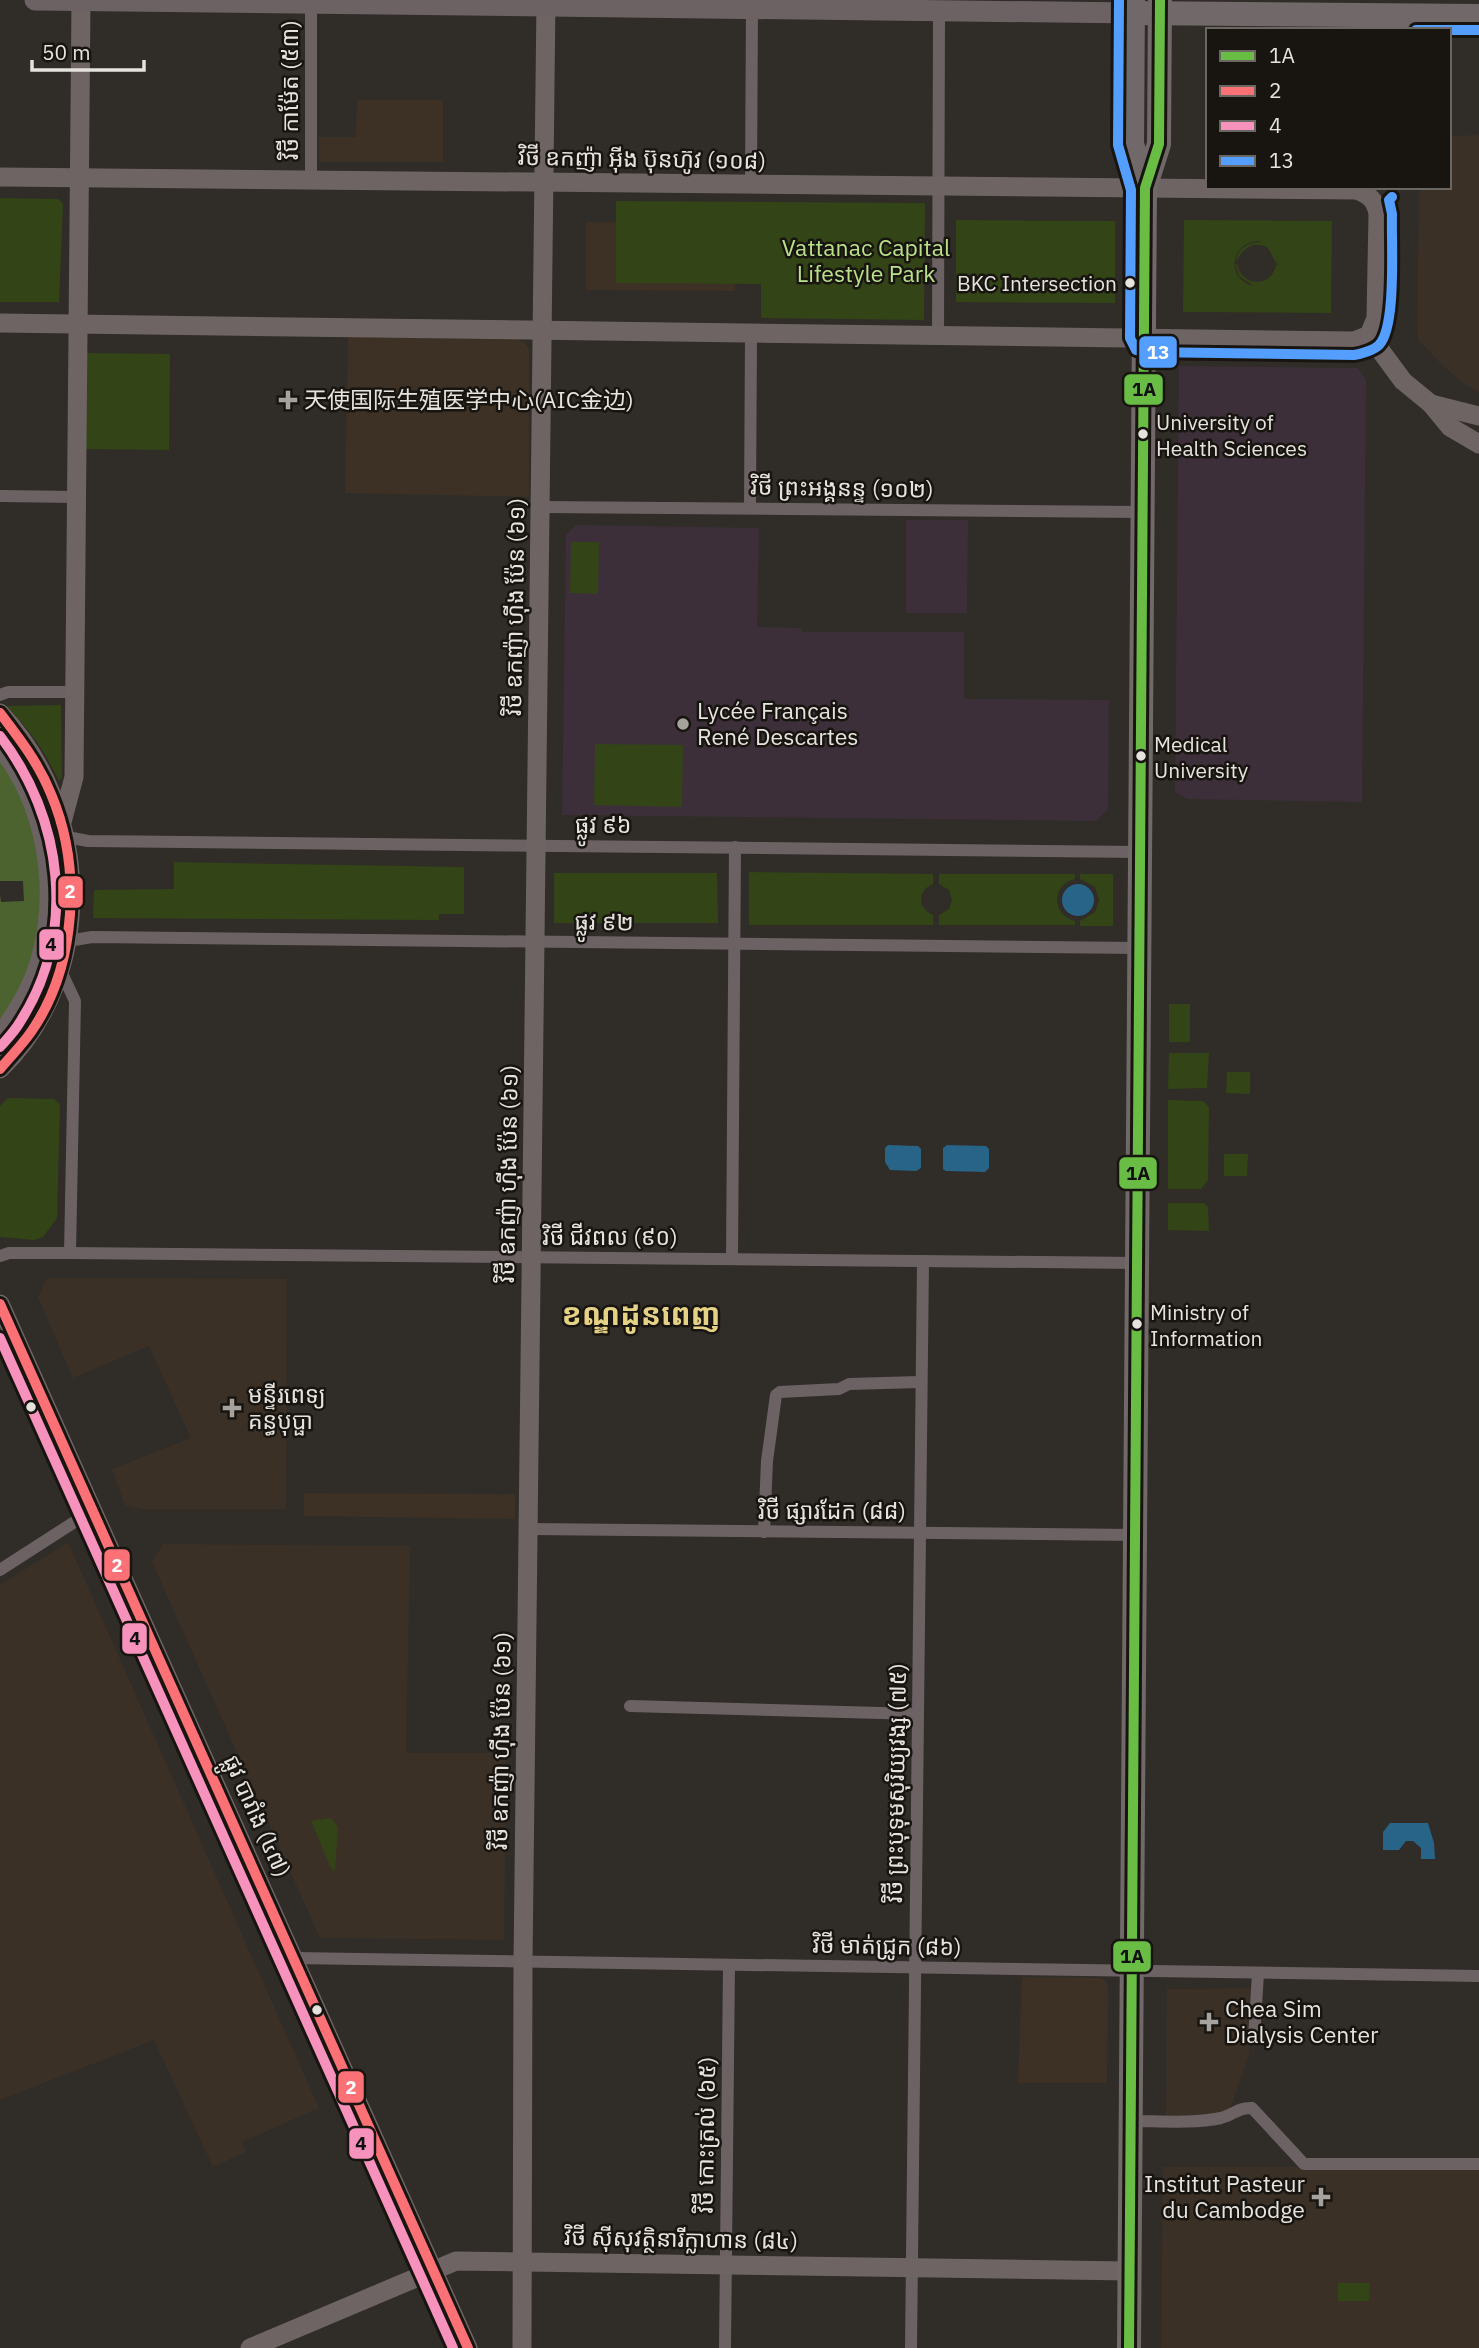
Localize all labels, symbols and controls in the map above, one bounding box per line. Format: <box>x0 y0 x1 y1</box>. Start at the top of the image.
street label: វិថី កាម៉ែត (៥៣) <box>274 20 304 160</box>
scale bar <box>32 28 144 72</box>
legend <box>1206 28 1451 189</box>
text: 50 m <box>42 38 91 66</box>
text: 1A <box>1269 41 1295 69</box>
text: 2 <box>1269 76 1282 104</box>
text: 4 <box>1269 111 1282 139</box>
street label: វិថី ឧកញ៉ា អ៊ីង ប៊ុនហ៊ូវ (១០៨) <box>518 141 766 177</box>
text: 13 <box>1269 146 1294 174</box>
park label: Vattanac Capital Lifestyle Park <box>782 232 950 288</box>
place label: BKC Intersection <box>957 269 1117 297</box>
marker: BKC Intersection <box>1123 276 1137 290</box>
line badge: 13 <box>1138 335 1178 369</box>
text: 13 <box>1147 340 1169 364</box>
line badge: 1A <box>1123 373 1164 406</box>
text: 1A <box>1132 377 1156 401</box>
place label: 天使国际生殖医学中心(AIC金边) <box>304 384 634 414</box>
marker: 天使国际生殖医学中心(AIC金边) <box>278 390 298 410</box>
place label: University of Health Sciences <box>1156 408 1307 462</box>
marker: University of Health Sciences <box>1136 427 1150 441</box>
street label: វិថី ព្រះអង្គនន្ទ (១០២) <box>750 470 934 504</box>
street label: វិថី ឧកញ៉ា ហ៊ីង ប៉ែន (៦១) <box>497 498 531 716</box>
place label: Lycée Français René Descartes <box>697 695 859 751</box>
marker: Lycée Français René Descartes <box>675 716 691 732</box>
place label: Medical University <box>1154 730 1249 784</box>
marker: Medical University <box>1134 749 1148 763</box>
street label: ផ្លូវ ៩៦ <box>575 809 631 847</box>
line badge: 2 <box>57 875 84 909</box>
text: 2 <box>64 879 76 903</box>
street label: ផ្លូវ ៩២ <box>574 905 634 944</box>
line badge: 4 <box>38 928 65 961</box>
text: 4 <box>45 932 57 956</box>
street label: វិថី ឧកញ៉ា ហ៊ីង ប៉ែន (៦១) <box>490 1065 524 1283</box>
line badge: 1A <box>1118 1156 1158 1190</box>
text: 1A <box>1126 1161 1150 1185</box>
street label: វិថី ជីវពល (៩០) <box>542 1221 678 1251</box>
district label: ខណ្ឌដូនពេញ <box>561 1294 721 1334</box>
place label: Ministry of Information <box>1150 1298 1262 1352</box>
marker: Ministry of Information <box>1130 1317 1144 1331</box>
place label: មន្ទីរពេទ្យ គន្ធបុប្ផា <box>248 1379 326 1436</box>
marker: មន្ទីរពេទ្យ គន្ធបុប្ផា <box>222 1398 242 1418</box>
unlabelled marker <box>24 1400 38 1414</box>
street label: វិថី ផ្សារដែក (៨៨) <box>758 1495 906 1525</box>
line badge: 2 <box>103 1548 131 1582</box>
text: 2 <box>111 1553 123 1577</box>
line badge: 4 <box>121 1622 148 1655</box>
text: 4 <box>129 1626 141 1650</box>
street label: វិថី ឧកញ៉ា ហ៊ីង ប៉ែន (៦១) <box>483 1632 517 1850</box>
street label: វិថី ព្រះបុទុមសុរិយ្យវង្ស (៧៥) <box>878 1663 913 1903</box>
street label: ផ្លូវ បារាំង (៤៧) <box>210 1750 298 1885</box>
street label: វិថី មាត់ជ្រូក (៨៦) <box>812 1929 962 1962</box>
line badge: 1A <box>1112 1940 1152 1973</box>
text: 1A <box>1120 1944 1144 1968</box>
place label: Chea Sim Dialysis Center <box>1225 1993 1379 2049</box>
unlabelled marker <box>310 2003 324 2017</box>
marker: Chea Sim Dialysis Center <box>1199 2012 1219 2032</box>
street label: វិថី កោះត្រល់ (៦៥) <box>689 2056 721 2214</box>
line badge: 2 <box>337 2070 365 2104</box>
text: 2 <box>345 2075 357 2099</box>
line badge: 4 <box>348 2127 375 2160</box>
text: 4 <box>355 2131 367 2155</box>
place label: Institut Pasteur du Cambodge <box>1144 2168 1306 2224</box>
marker: Institut Pasteur du Cambodge <box>1311 2187 1331 2207</box>
street label: វិថី ស៊ីសុវត្ថិនារីក្លាហាន (៨៤) <box>564 2221 798 2256</box>

